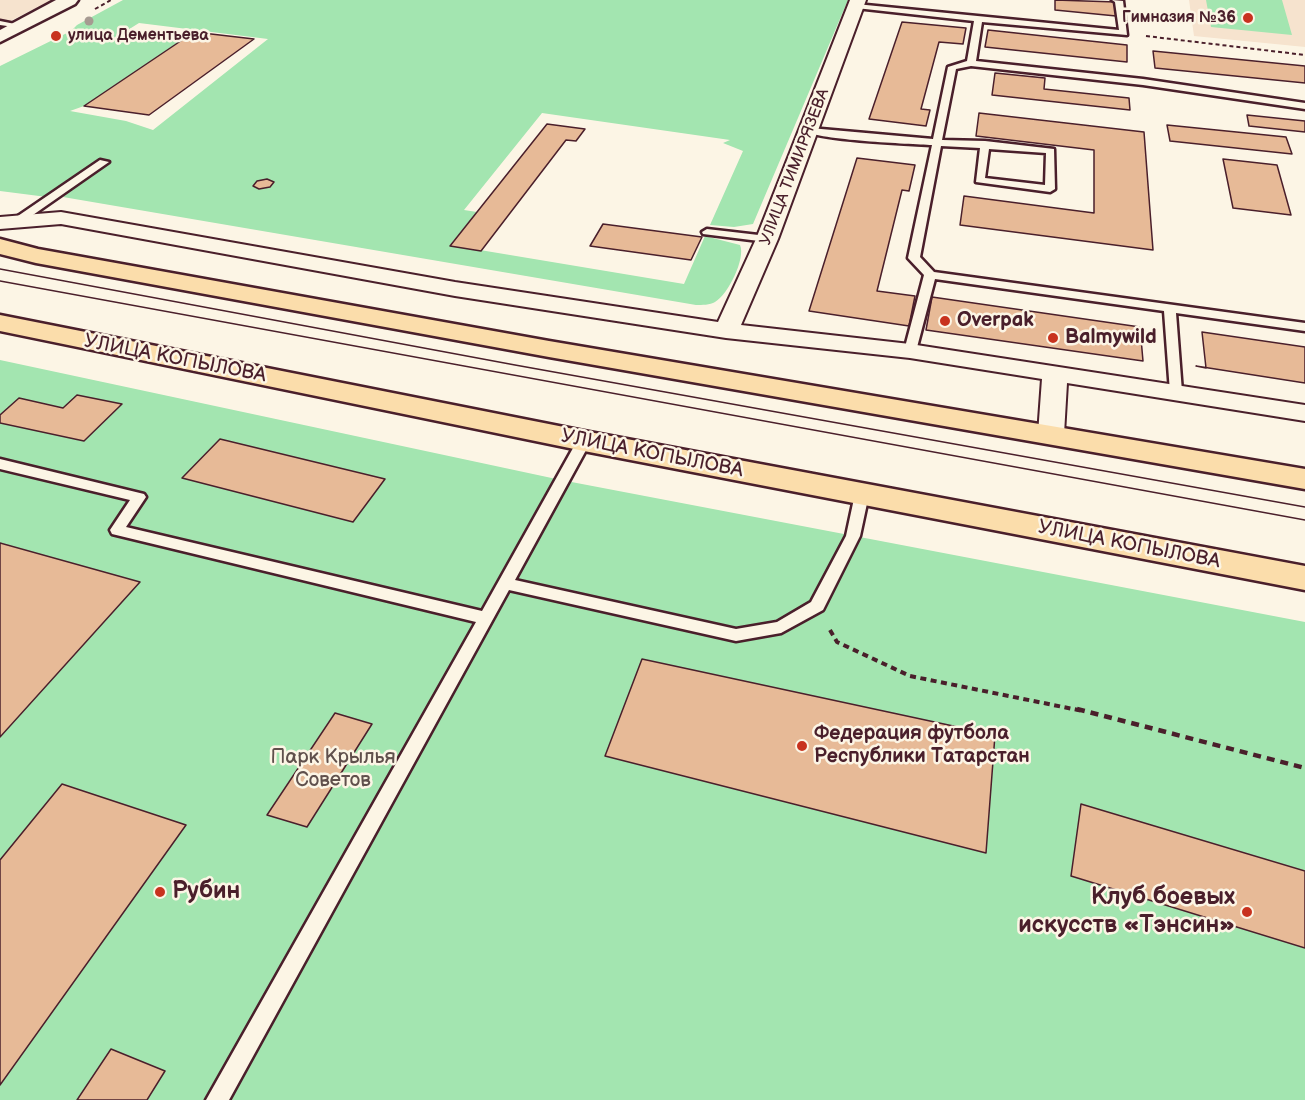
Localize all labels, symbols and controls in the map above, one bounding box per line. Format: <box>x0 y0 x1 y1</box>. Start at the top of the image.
place label: Гимназия №36 <box>1122 8 1236 28</box>
marker: Гимназия №36 <box>1241 11 1255 25</box>
place label: улица Дементьева <box>68 26 209 46</box>
marker: улица Дементьева <box>49 29 63 43</box>
street label: УЛИЦА ТИМИРЯЗЕВА <box>756 86 834 248</box>
place label: Overpak <box>957 309 1034 333</box>
marker: Overpak <box>938 314 952 328</box>
place label: Balmywild <box>1065 326 1157 350</box>
street label: УЛИЦА КОПЫЛОВА <box>82 330 268 388</box>
marker: Balmywild <box>1046 331 1060 345</box>
street label: УЛИЦА КОПЫЛОВА <box>559 425 745 483</box>
street label: УЛИЦА КОПЫЛОВА <box>1036 516 1222 574</box>
place label: Федерация футбола Республики Татарстан <box>814 722 1030 769</box>
marker: Федерация футбола Республики Татарстан <box>795 739 809 753</box>
park label: Парк Крылья Советов <box>270 746 396 793</box>
place label: Рубин <box>172 878 240 906</box>
place label: Клуб боевых искусств «Тэнсин» <box>1018 884 1235 940</box>
marker: Рубин <box>153 885 167 899</box>
marker: Клуб боевых искусств «Тэнсин» <box>1240 905 1254 919</box>

